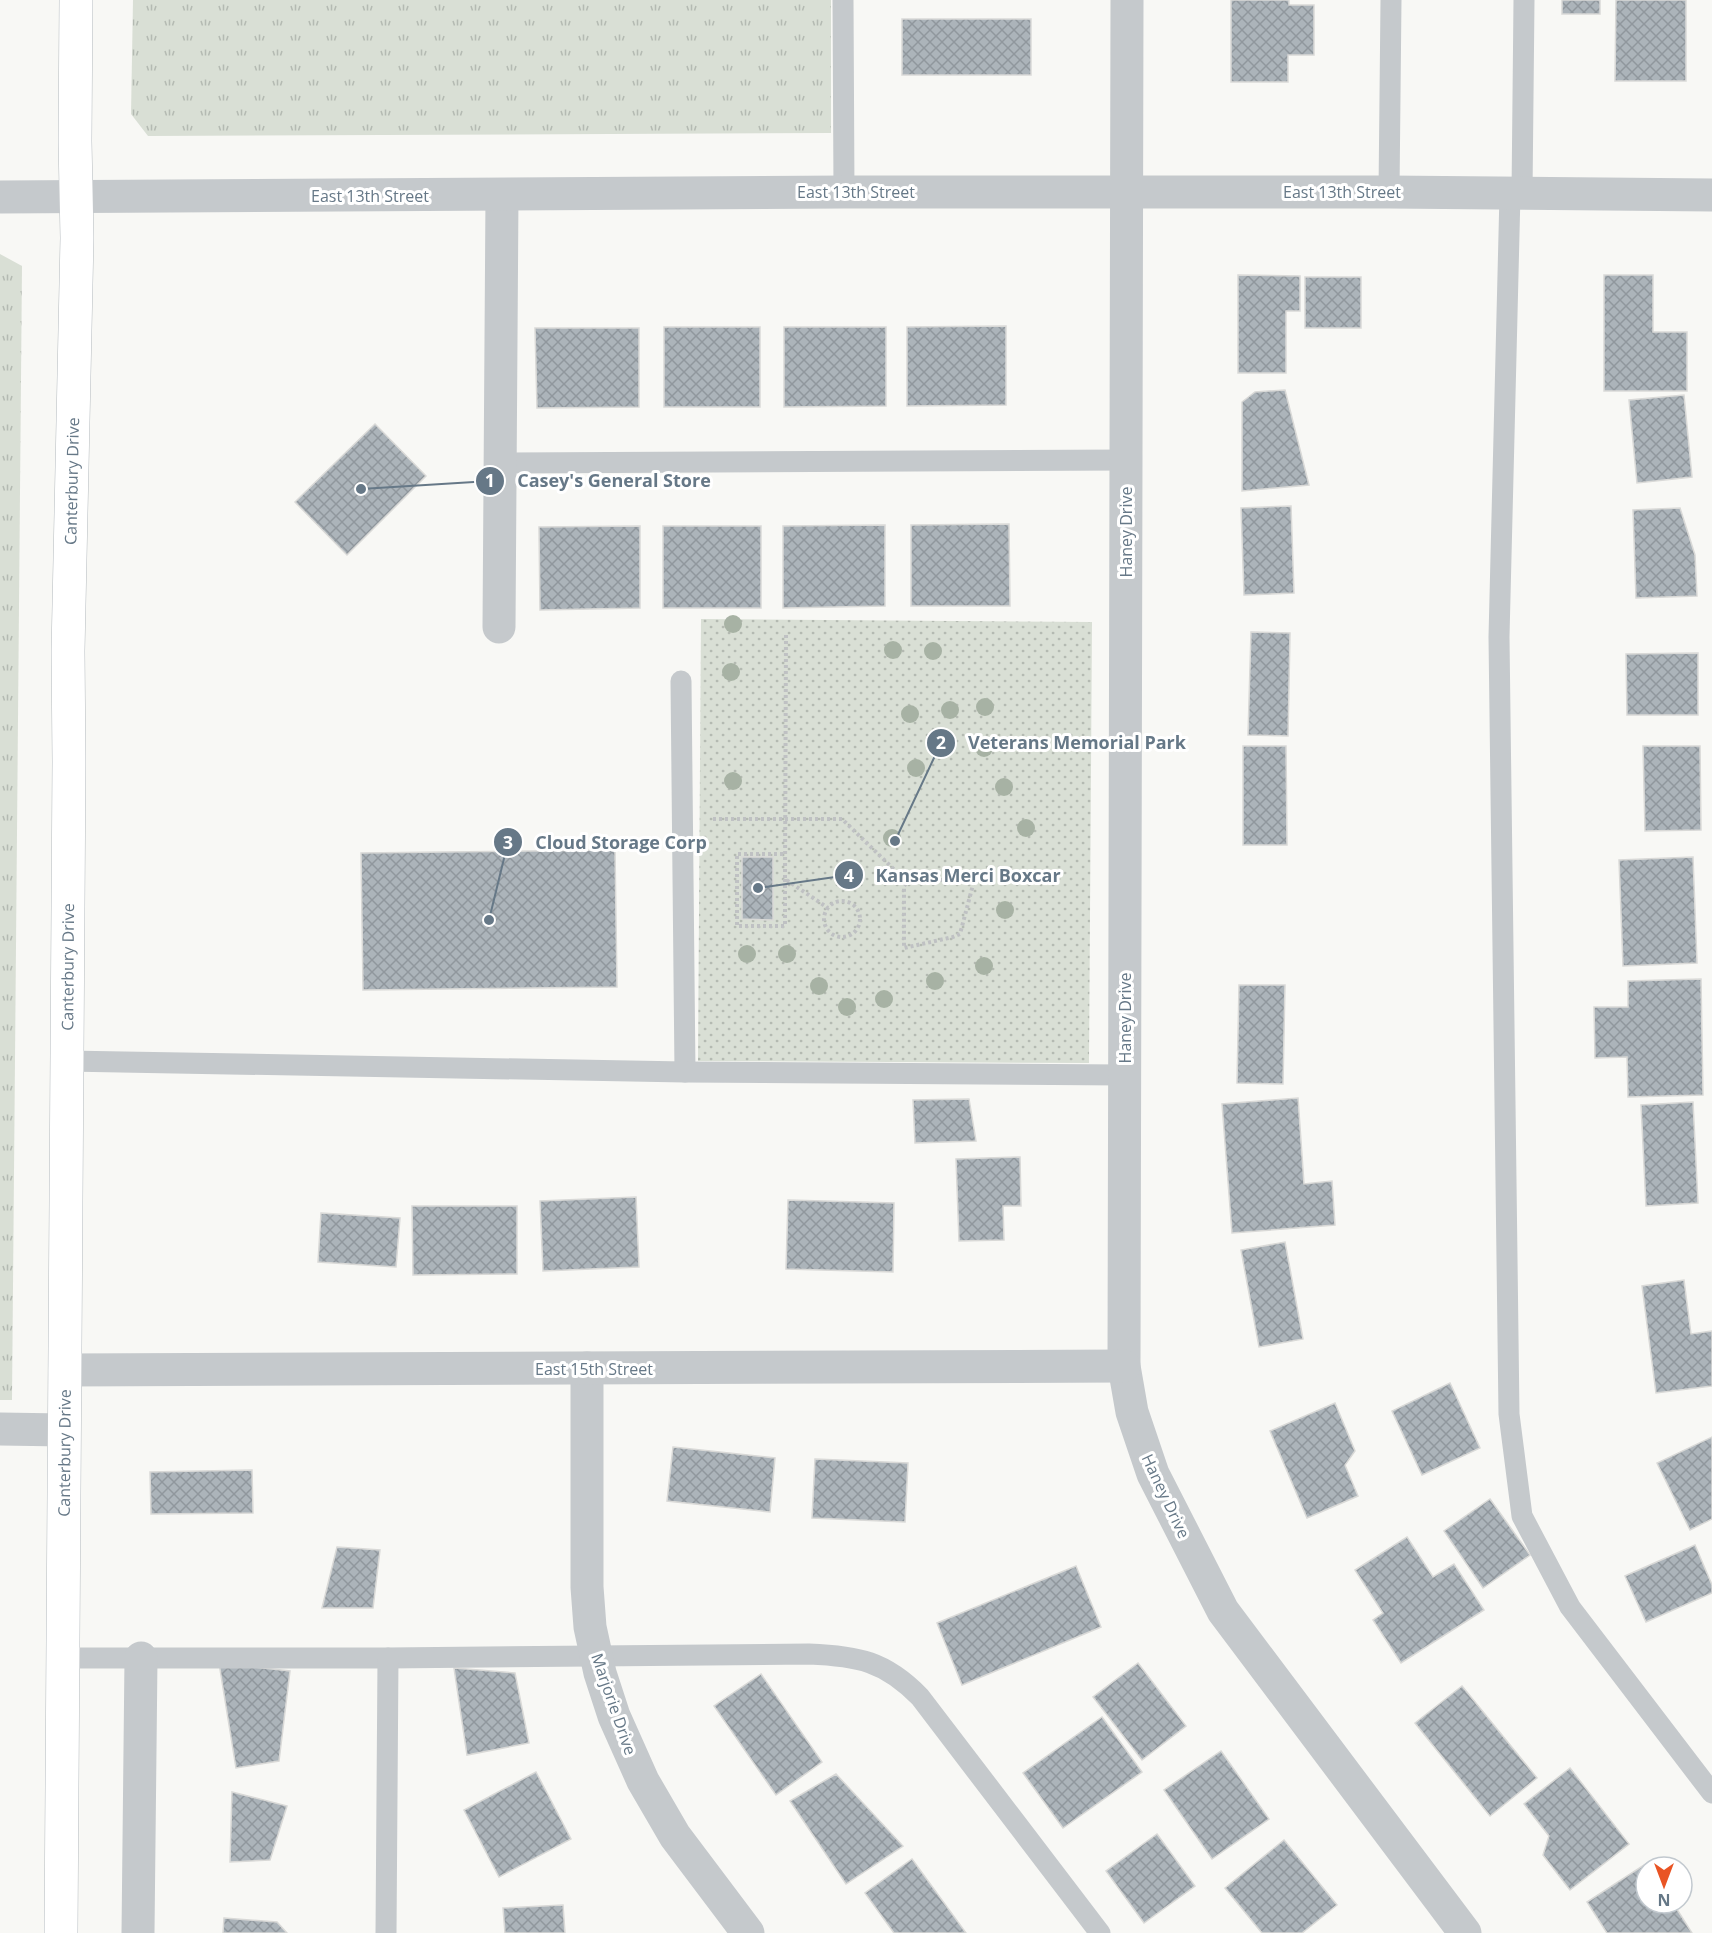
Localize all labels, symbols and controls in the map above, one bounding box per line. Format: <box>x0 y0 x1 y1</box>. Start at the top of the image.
street label: East 13th Street <box>797 181 915 203</box>
street label: East 13th Street <box>1283 181 1401 203</box>
street label: East 13th Street <box>311 185 429 207</box>
street label: Canterbury Drive <box>59 417 84 545</box>
callout: Casey's General Store <box>475 463 723 499</box>
text: 1 <box>485 468 495 492</box>
text: Casey's General Store <box>517 468 711 492</box>
street label: Haney Drive <box>1115 487 1137 577</box>
callout: Veterans Memorial Park <box>926 725 1198 761</box>
text: 2 <box>936 730 946 754</box>
text: Veterans Memorial Park <box>968 730 1187 754</box>
callout: Cloud Storage Corp <box>493 824 719 860</box>
text: 3 <box>503 830 513 854</box>
text: Cloud Storage Corp <box>535 830 707 854</box>
callout: Kansas Merci Boxcar <box>834 857 1073 893</box>
text: 4 <box>844 863 854 887</box>
text: Kansas Merci Boxcar <box>875 863 1061 887</box>
street label: Canterbury Drive <box>56 903 79 1031</box>
street label: Haney Drive <box>1114 973 1136 1063</box>
street label: East 15th Street <box>535 1358 653 1380</box>
street label: Canterbury Drive <box>53 1389 76 1517</box>
street label: Haney Drive <box>1137 1450 1195 1542</box>
street label: Marjorie Drive <box>586 1650 642 1758</box>
north arrow <box>1634 1855 1694 1915</box>
text: N <box>1657 1889 1671 1911</box>

